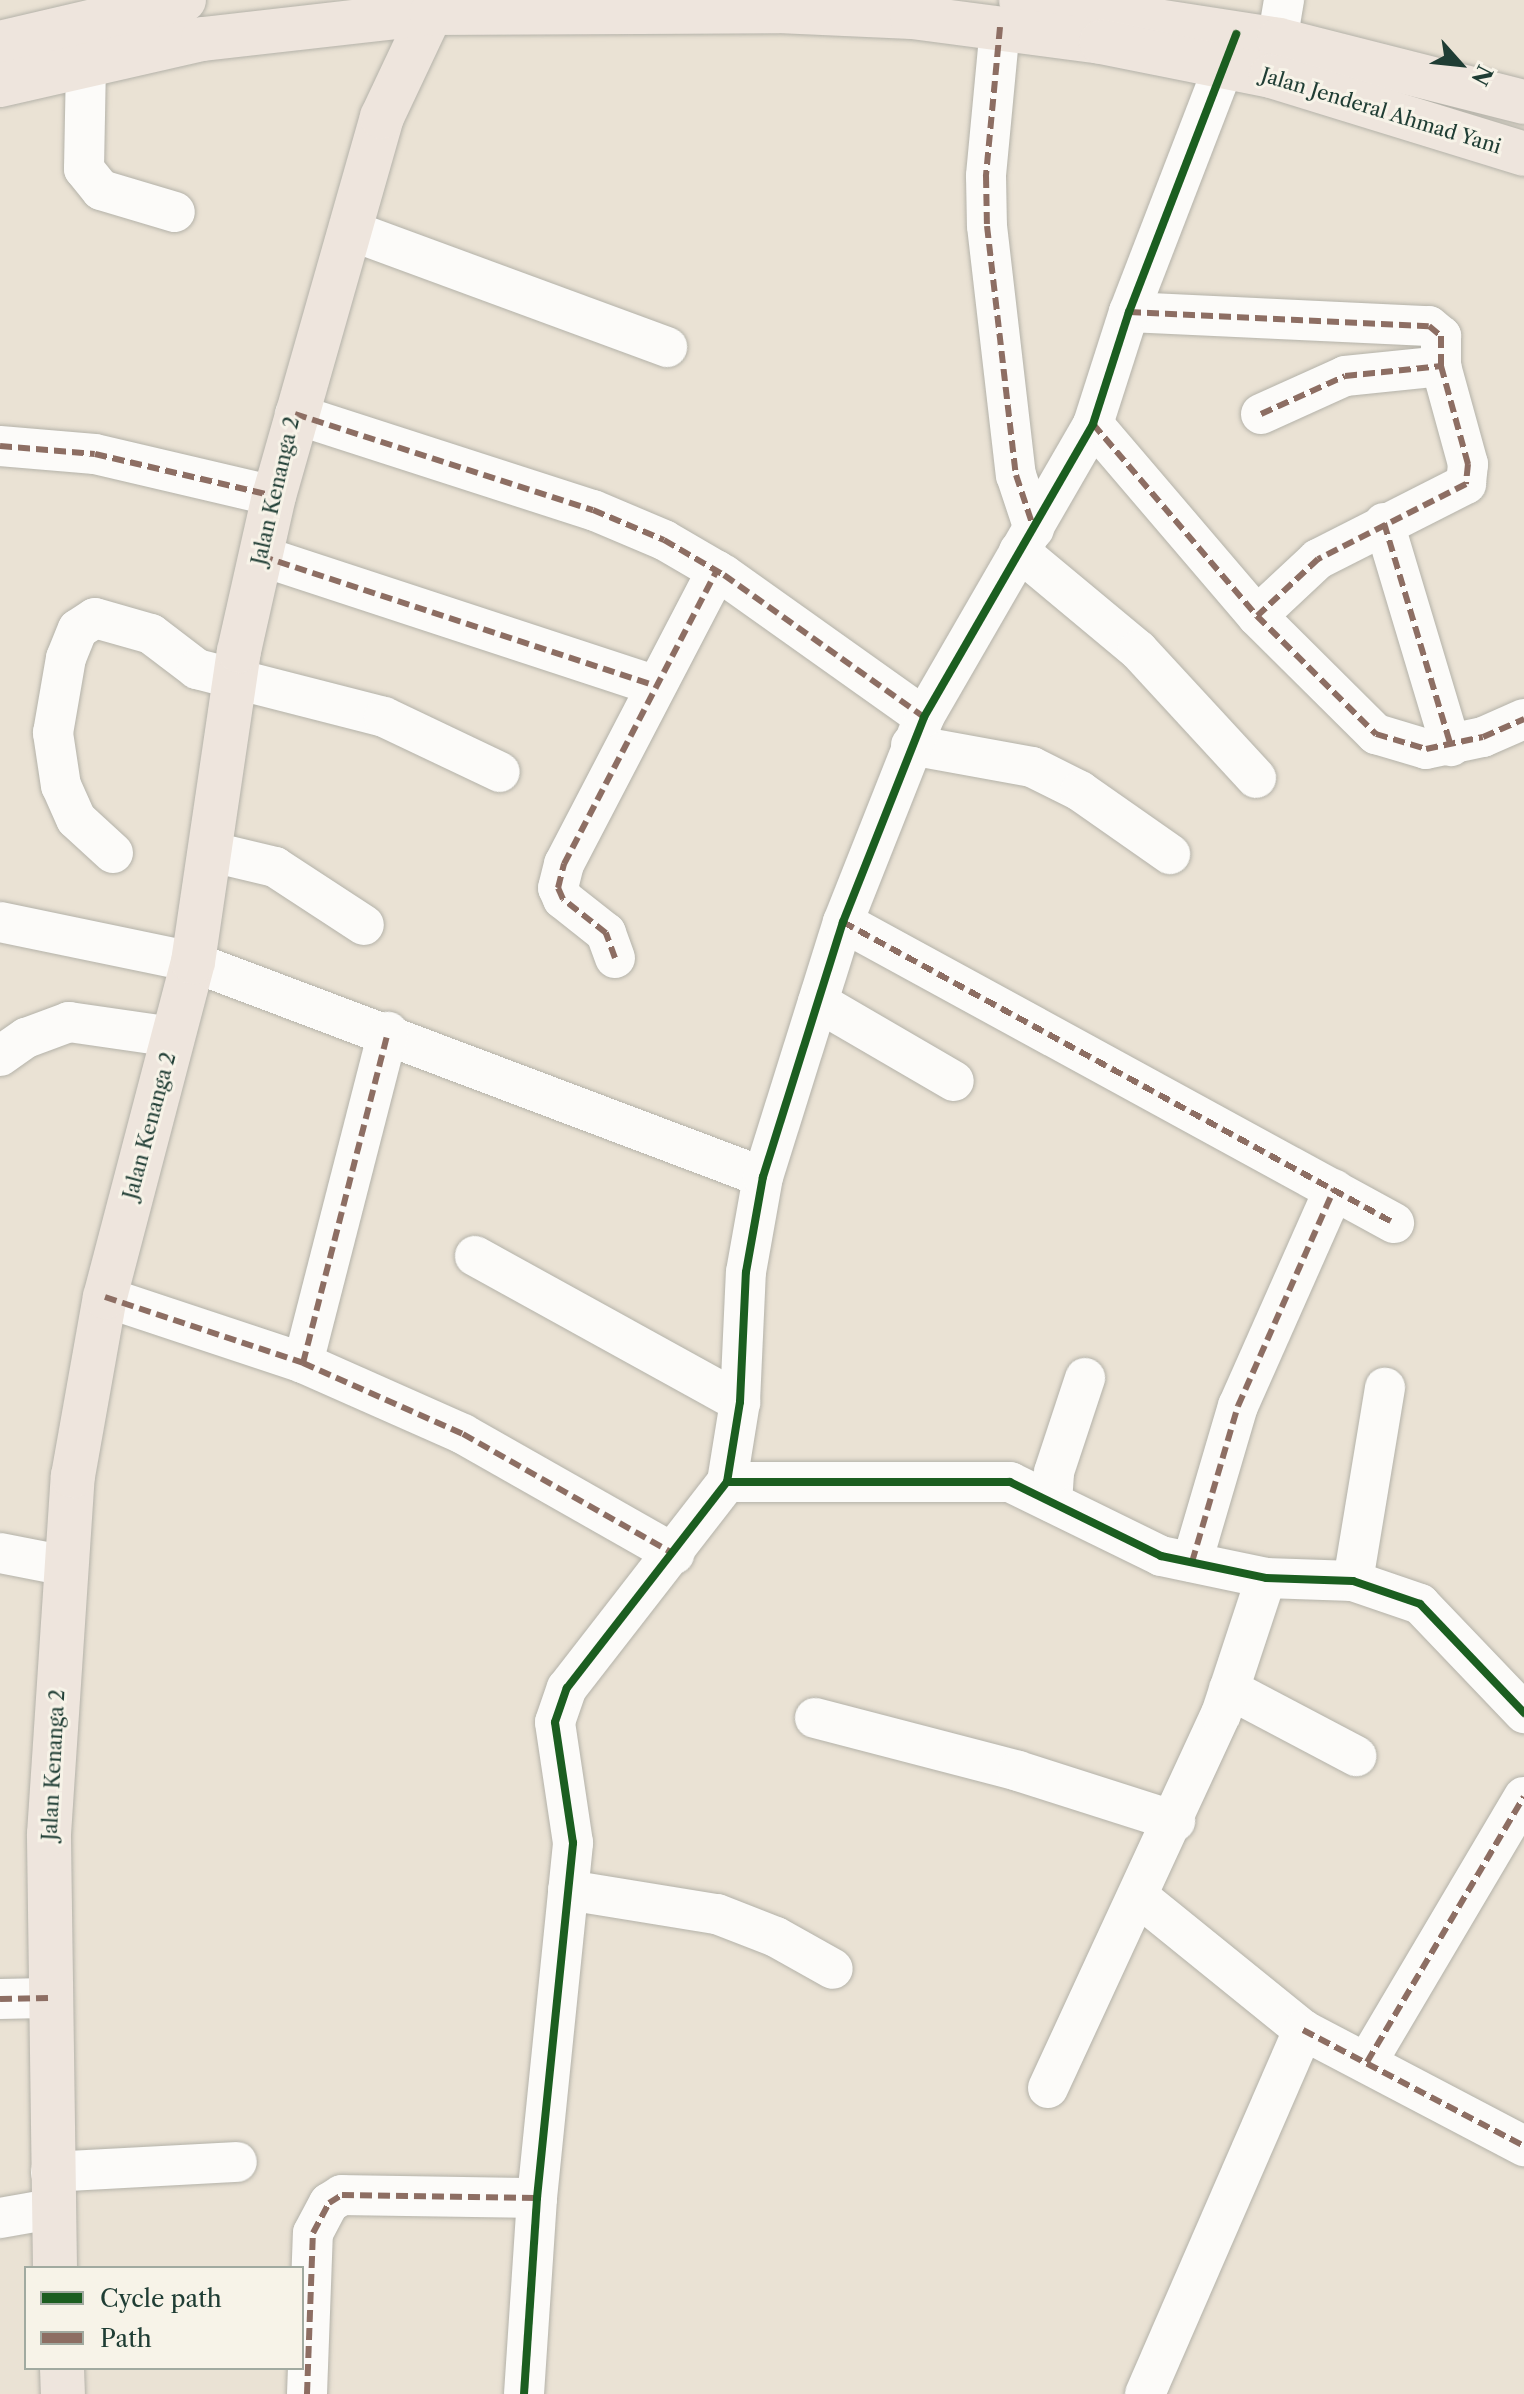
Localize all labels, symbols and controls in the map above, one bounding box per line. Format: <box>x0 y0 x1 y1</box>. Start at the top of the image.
north arrow <box>1420 24 1500 104</box>
text: N <box>1465 60 1498 90</box>
street label: Jalan Jenderal Ahmad Yani <box>1257 63 1505 159</box>
street label: Jalan Kenanga 2 <box>247 415 305 567</box>
street label: Jalan Kenanga 2 <box>119 1050 181 1202</box>
street label: Jalan Kenanga 2 <box>38 1689 70 1841</box>
legend <box>24 2266 304 2370</box>
text: Cycle path <box>100 2284 222 2313</box>
text: Path <box>100 2324 152 2353</box>

